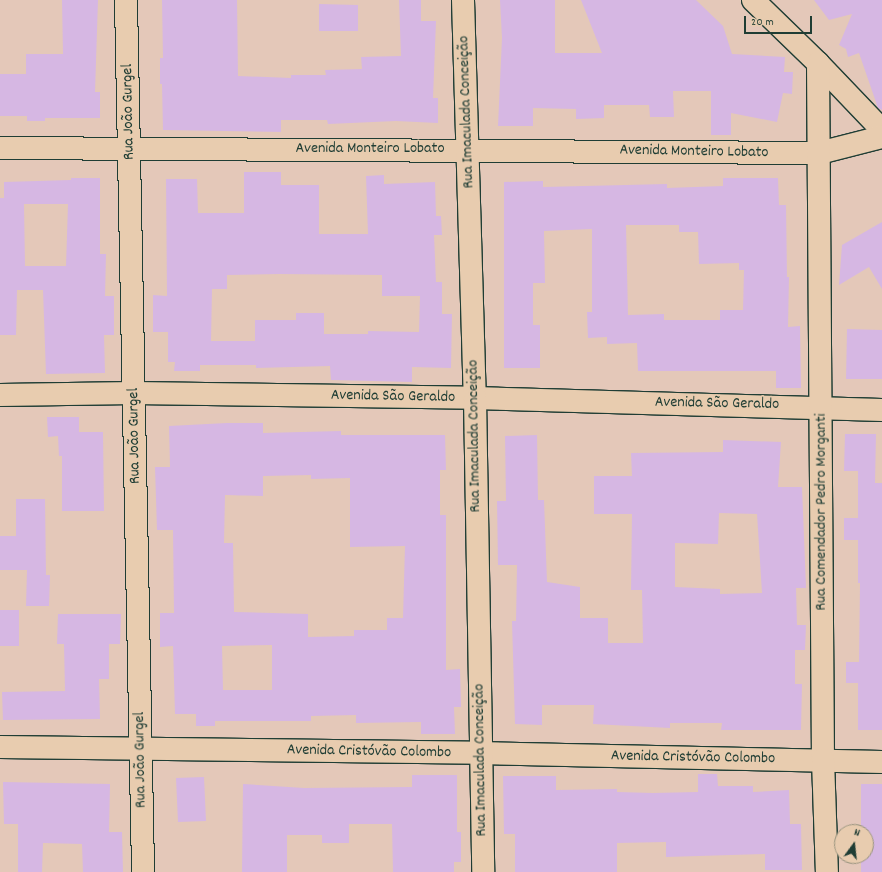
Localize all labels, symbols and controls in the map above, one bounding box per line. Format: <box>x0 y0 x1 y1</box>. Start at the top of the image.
scale bar <box>746 8 814 34</box>
text: 20 m <box>751 14 774 31</box>
street label: Rua Imaculada Conceição <box>455 35 479 189</box>
street label: Rua João Gurgel <box>119 64 139 160</box>
street label: Avenida Monteiro Lobato <box>295 139 445 159</box>
street label: Avenida Monteiro Lobato <box>619 141 769 163</box>
street label: Rua Imaculada Conceição <box>464 359 486 513</box>
street label: Avenida São Geraldo <box>331 386 455 408</box>
street label: Rua João Gurgel <box>125 388 145 484</box>
street label: Avenida São Geraldo <box>655 393 779 415</box>
street label: Rua Comendador Pedro Morganti <box>812 413 832 611</box>
street label: Rua Imaculada Conceição <box>470 683 492 837</box>
street label: Rua João Gurgel <box>131 712 151 808</box>
street label: Avenida Cristóvão Colombo <box>287 741 451 763</box>
street label: Avenida Cristóvão Colombo <box>611 747 775 769</box>
north arrow <box>834 824 874 864</box>
text: N <box>852 825 862 842</box>

